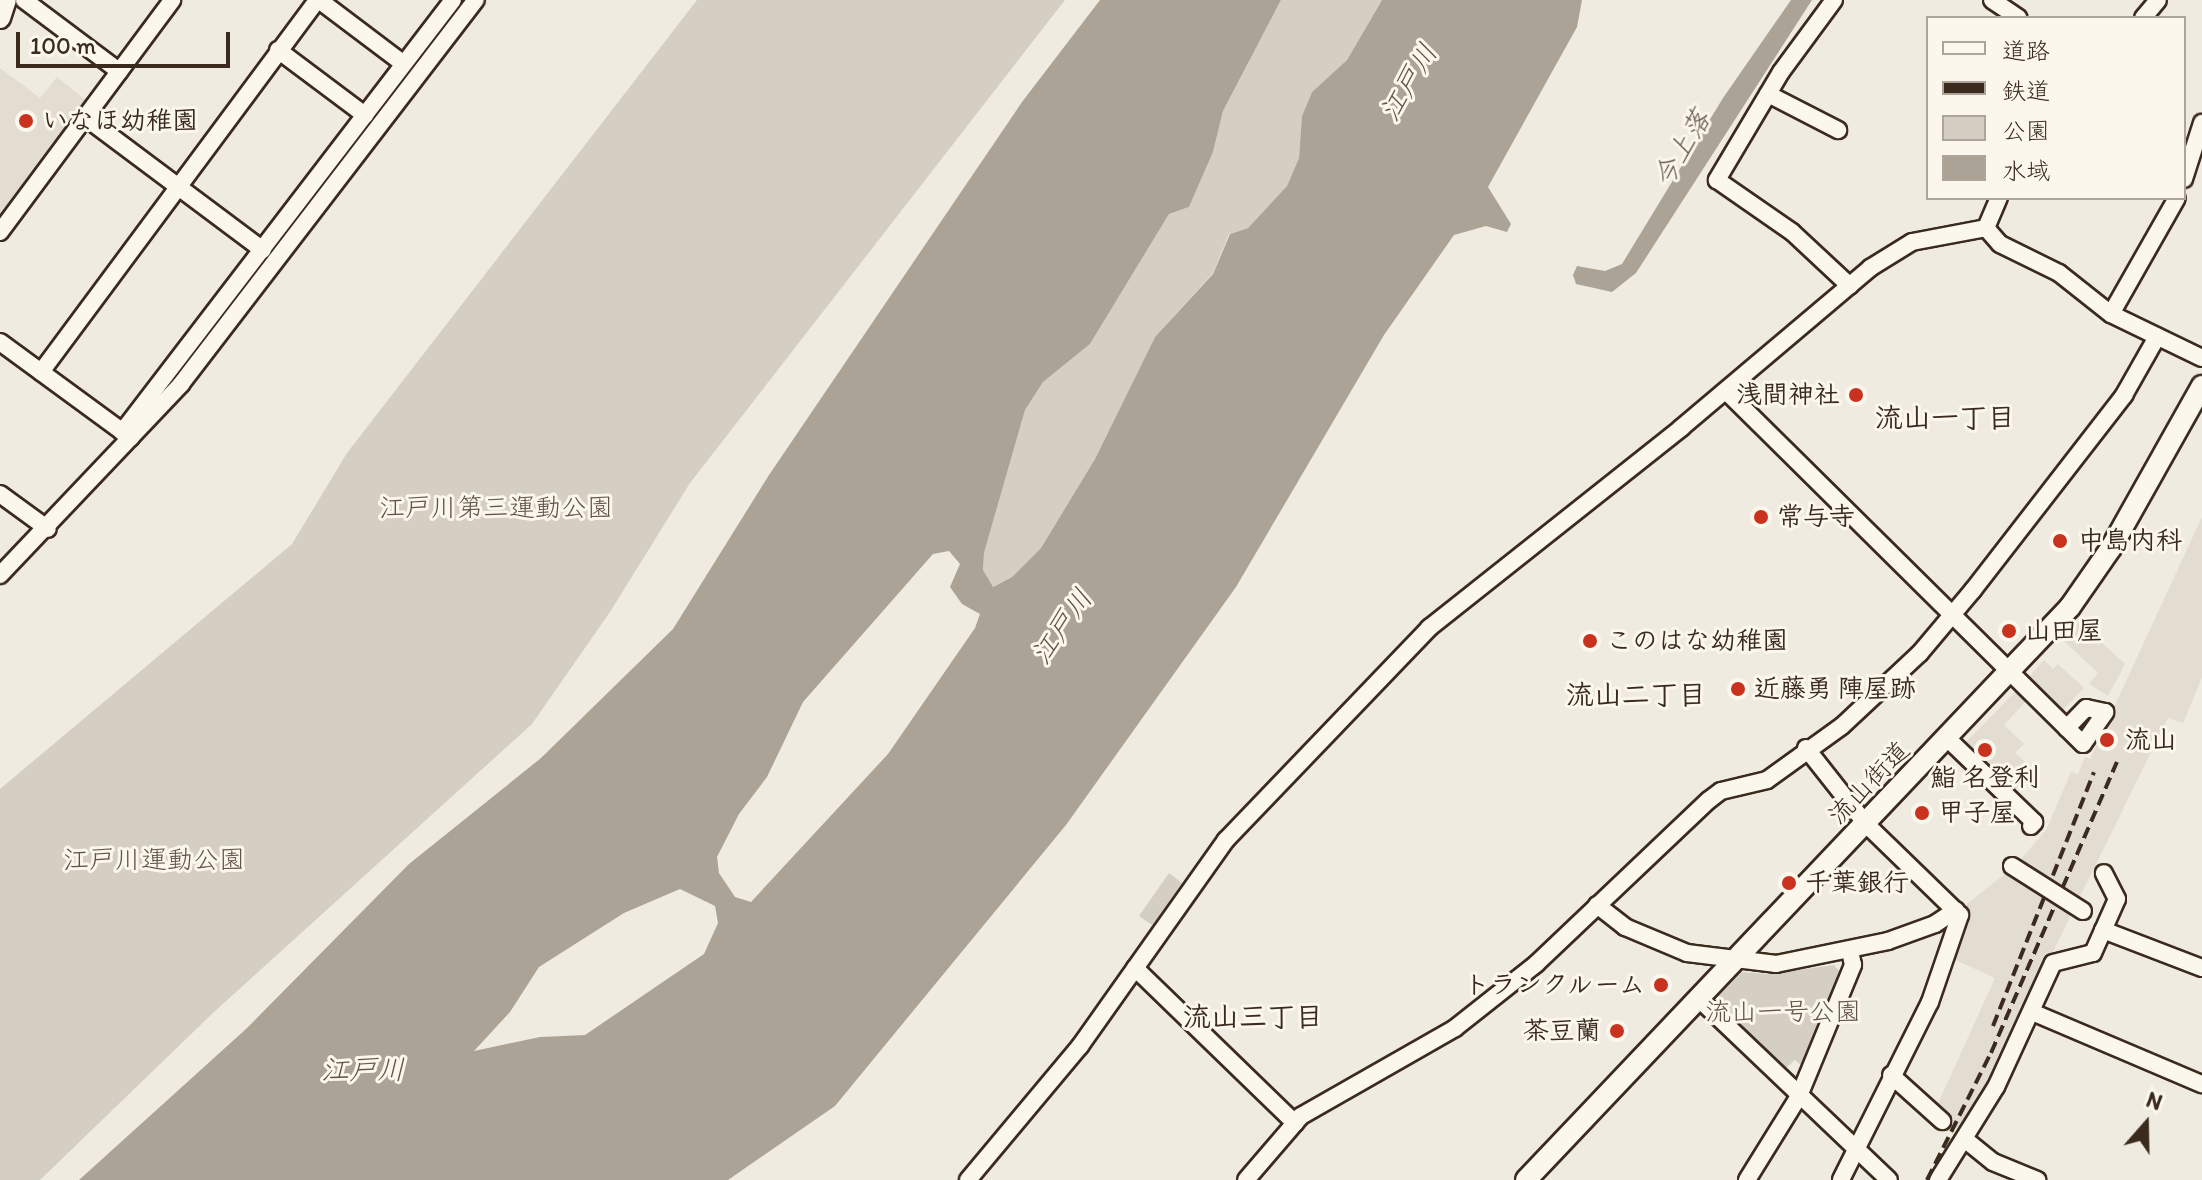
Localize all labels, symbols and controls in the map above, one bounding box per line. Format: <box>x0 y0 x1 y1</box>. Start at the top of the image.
scale bar <box>20 16 234 66</box>
legend <box>1926 16 2186 200</box>
text: 100 m <box>30 31 96 60</box>
text: 道路 <box>2002 36 2050 65</box>
water label: 江戸川 <box>1372 37 1444 127</box>
text: 鉄道 <box>2002 76 2050 105</box>
water label: 今上落 <box>1645 103 1717 193</box>
place label: いなほ幼稚園 <box>42 105 198 137</box>
marker: いなほ幼稚園 <box>17 112 35 130</box>
text: 公園 <box>2002 116 2050 145</box>
text: 水域 <box>2002 156 2050 185</box>
place label: 浅間神社 <box>1736 379 1840 411</box>
marker: 浅間神社 <box>1847 386 1865 404</box>
district label: 流山一丁目 <box>1875 400 2015 434</box>
park label: 江戸川第三運動公園 <box>379 492 613 524</box>
place label: 常与寺 <box>1777 501 1855 533</box>
marker: 常与寺 <box>1752 508 1770 526</box>
place label: 中島内科 <box>2078 525 2182 557</box>
marker: 中島内科 <box>2049 530 2071 552</box>
water label: 江戸川 <box>1023 582 1099 670</box>
place label: 山田屋 <box>2025 615 2103 647</box>
marker: 山田屋 <box>2000 622 2018 640</box>
place label: このはな幼稚園 <box>1606 625 1788 657</box>
marker: このはな幼稚園 <box>1581 632 1599 650</box>
place label: 近藤勇 陣屋跡 <box>1754 673 1916 705</box>
district label: 流山二丁目 <box>1566 677 1706 711</box>
marker: 近藤勇 陣屋跡 <box>1729 680 1747 698</box>
place label: 流山 <box>2125 724 2177 756</box>
marker: 流山 <box>2096 729 2118 751</box>
street label: 流山街道 <box>1822 735 1916 831</box>
marker: 鮨 名登利 <box>1976 741 1994 759</box>
place label: 鮨 名登利 <box>1930 762 2040 794</box>
place label: 甲子屋 <box>1938 797 2016 829</box>
marker: 甲子屋 <box>1913 804 1931 822</box>
park label: 江戸川運動公園 <box>63 844 245 876</box>
place label: 千葉銀行 <box>1805 867 1909 899</box>
marker: 千葉銀行 <box>1780 874 1798 892</box>
place label: トランクルーム <box>1462 969 1645 1001</box>
marker: トランクルーム <box>1652 976 1670 994</box>
park label: 流山一号公園 <box>1705 996 1861 1028</box>
district label: 流山三丁目 <box>1183 999 1323 1033</box>
place label: 茶豆蘭 <box>1523 1015 1601 1047</box>
marker: 茶豆蘭 <box>1608 1022 1626 1040</box>
water label: 江戸川 <box>321 1052 405 1086</box>
north arrow <box>2106 1084 2186 1164</box>
text: N <box>2143 1086 2166 1116</box>

